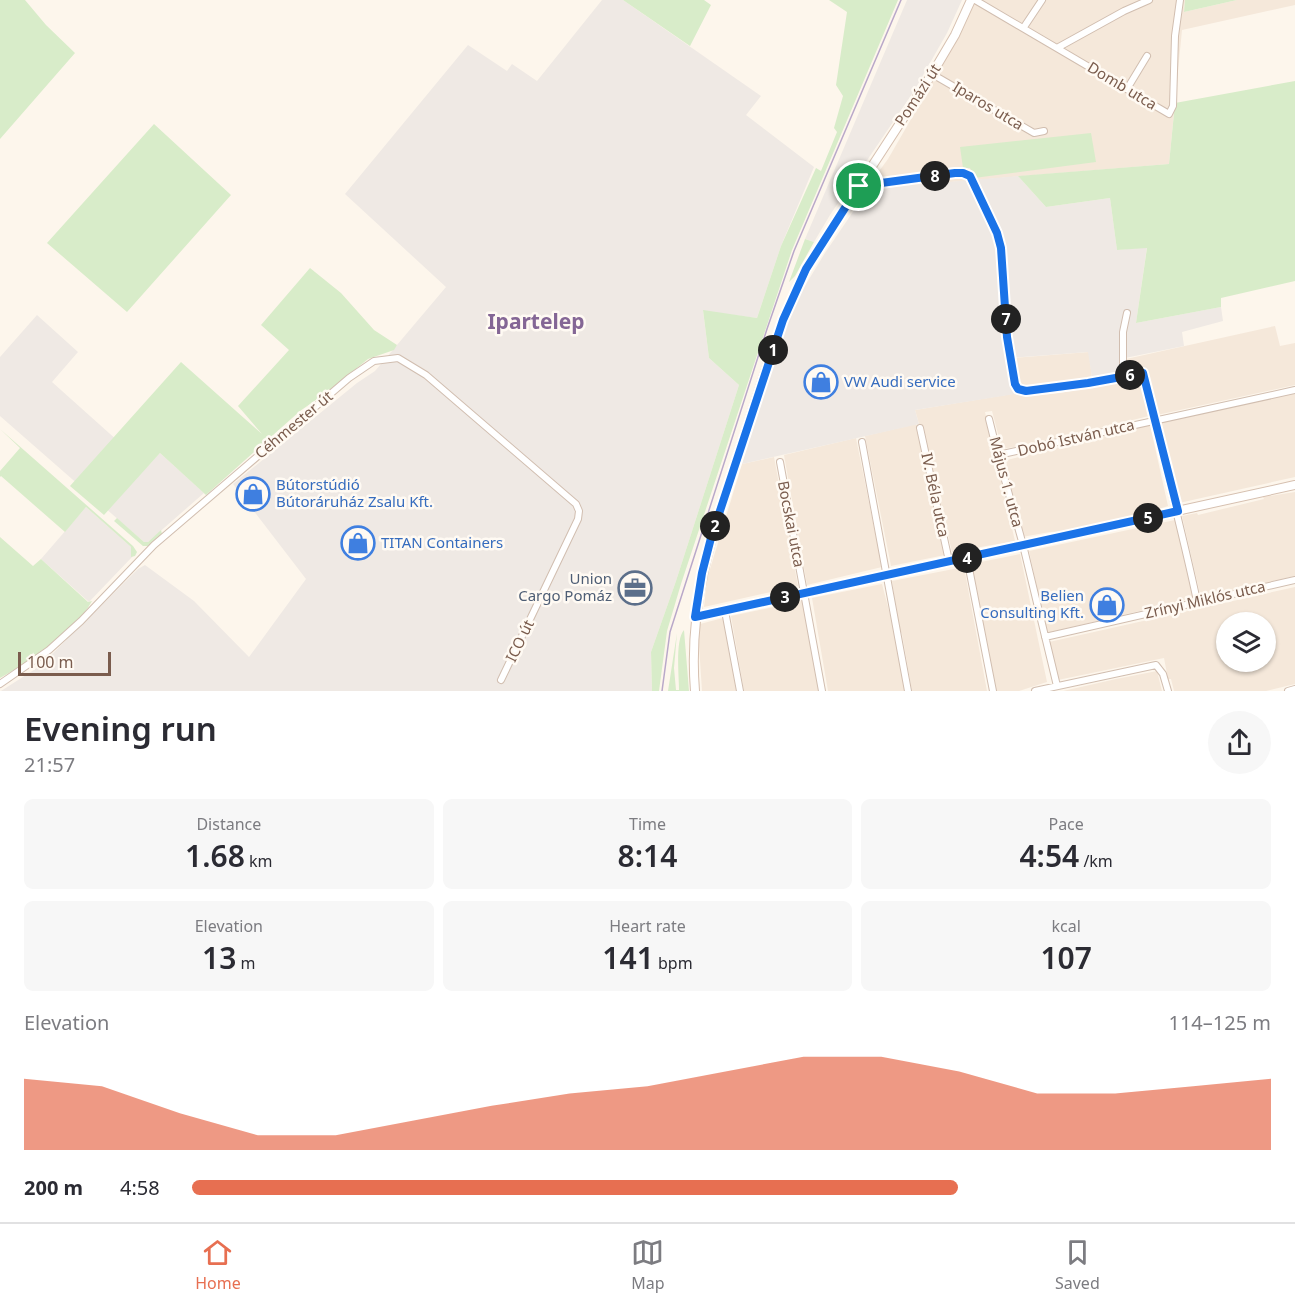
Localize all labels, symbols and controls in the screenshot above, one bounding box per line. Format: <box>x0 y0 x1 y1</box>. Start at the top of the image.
street label: Domb utca <box>1084 57 1161 114</box>
street label: Pomázi út <box>890 59 945 129</box>
street label: Iparos utca <box>949 76 1028 134</box>
pin <box>833 160 884 211</box>
pin: 8 <box>920 161 950 191</box>
text: 8 <box>930 165 940 187</box>
icon: arrive <box>842 169 875 202</box>
pin: 7 <box>991 304 1021 334</box>
district label: Ipartelep <box>487 307 585 335</box>
text: 7 <box>1001 308 1011 330</box>
pin: 1 <box>758 335 788 365</box>
text: 1 <box>768 339 778 361</box>
pin: 6 <box>1115 360 1145 390</box>
shop icon: VW Audi service <box>803 364 839 400</box>
text: 6 <box>1125 364 1135 386</box>
place label: VW Audi service <box>844 371 956 391</box>
street label: Céhmester út <box>250 385 337 463</box>
street label: Dobó István utca <box>1015 414 1136 460</box>
street label: Május 1. utca <box>985 434 1029 529</box>
street label: IV. Béla utca <box>917 451 955 539</box>
place label: Bútorstúdió Bútoráruház Zsalu Kft. <box>276 474 433 511</box>
shop icon: Bútorstúdió Bútoráruház Zsalu Kft. <box>235 476 271 512</box>
street label: Bocskai utca <box>774 479 810 569</box>
pin: 5 <box>1133 503 1163 533</box>
text: 5 <box>1143 507 1153 529</box>
pin: 2 <box>700 511 730 541</box>
text: 2 <box>710 515 720 537</box>
shop icon: TITAN Containers <box>340 525 376 561</box>
place label: TITAN Containers <box>381 532 503 552</box>
pin: 4 <box>952 543 982 573</box>
text: 4 <box>962 547 972 569</box>
place label: Union Cargo Pomáz <box>518 568 612 605</box>
office icon: Union Cargo Pomáz <box>617 570 653 606</box>
street label: Zrínyi Miklós utca <box>1143 575 1267 623</box>
pin: 3 <box>770 582 800 612</box>
place label: Belien Consulting Kft. <box>980 585 1084 622</box>
text: 3 <box>780 586 790 608</box>
shop icon: Belien Consulting Kft. <box>1089 587 1125 623</box>
map controls <box>1216 612 1276 672</box>
button: layers <box>1216 612 1276 672</box>
street label: ICO út <box>500 616 538 665</box>
scale bar <box>18 649 111 676</box>
text: 100 m <box>27 651 74 673</box>
text: Evening run <box>24 706 217 751</box>
button: share <box>1208 711 1271 774</box>
text: 21:57 <box>24 751 75 778</box>
text: Distance <box>196 813 261 835</box>
text: Time <box>629 813 666 835</box>
text: Pace <box>1048 813 1084 835</box>
text: 1.68 <box>185 835 245 876</box>
text: 8:14 <box>618 835 677 876</box>
text: 4:54 <box>1019 835 1079 876</box>
text: km <box>245 850 273 872</box>
text: /km <box>1079 850 1113 872</box>
text: Elevation <box>195 915 263 937</box>
text: Heart rate <box>609 915 686 937</box>
text: kcal <box>1051 915 1081 937</box>
text: 13 <box>202 937 236 978</box>
text: 141 <box>602 937 654 978</box>
text: 107 <box>1040 937 1092 978</box>
text: m <box>236 952 256 974</box>
text: bpm <box>654 952 693 974</box>
text: Elevation <box>24 1009 109 1036</box>
text: 114–125 m <box>1168 1009 1271 1036</box>
text: 200 m <box>24 1174 83 1201</box>
text: 4:58 <box>120 1174 160 1201</box>
tab: Home <box>195 1236 241 1294</box>
tab: Map <box>631 1236 665 1294</box>
tab: Saved <box>1055 1236 1100 1294</box>

